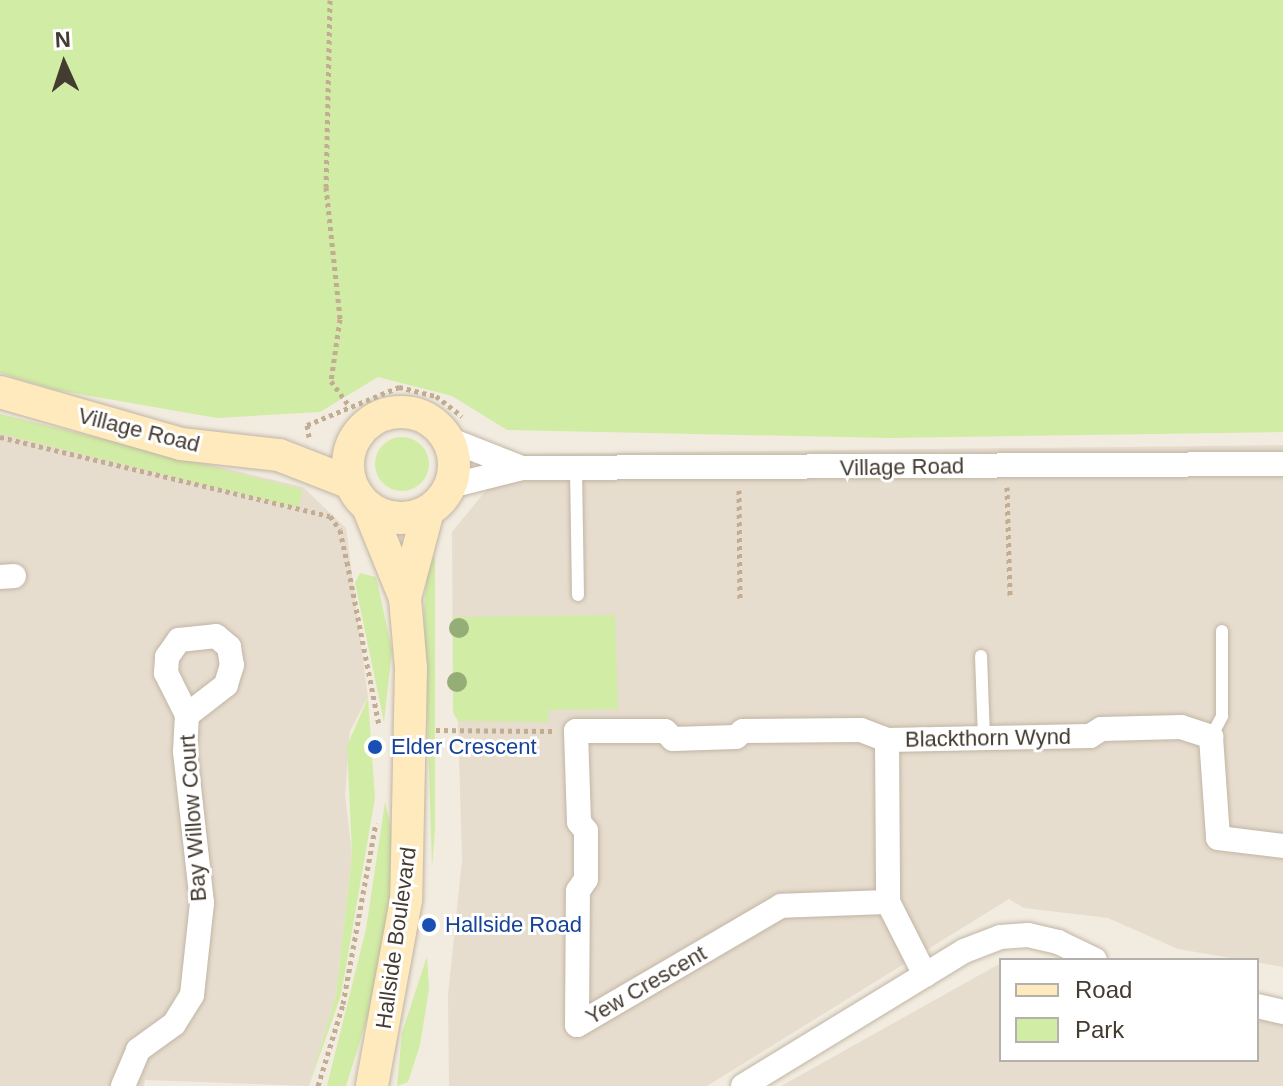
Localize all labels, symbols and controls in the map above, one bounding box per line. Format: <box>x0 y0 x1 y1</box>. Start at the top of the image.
north arrow <box>24 24 104 104</box>
text: N <box>54 27 71 52</box>
street label: Village Road <box>75 402 203 458</box>
street label: Village Road <box>840 453 964 481</box>
street label: Blackthorn Wynd <box>905 723 1071 753</box>
street label: Bay Willow Court <box>174 734 212 902</box>
place label: Elder Crescent <box>391 734 537 760</box>
marker: Elder Crescent <box>366 738 384 756</box>
street label: Hallside Boulevard <box>370 845 422 1031</box>
place label: Hallside Road <box>445 912 582 938</box>
marker: Hallside Road <box>420 916 438 934</box>
street label: Yew Crescent <box>581 940 711 1030</box>
legend <box>999 958 1259 1062</box>
text: Road <box>1075 976 1132 1003</box>
text: Park <box>1075 1016 1124 1043</box>

